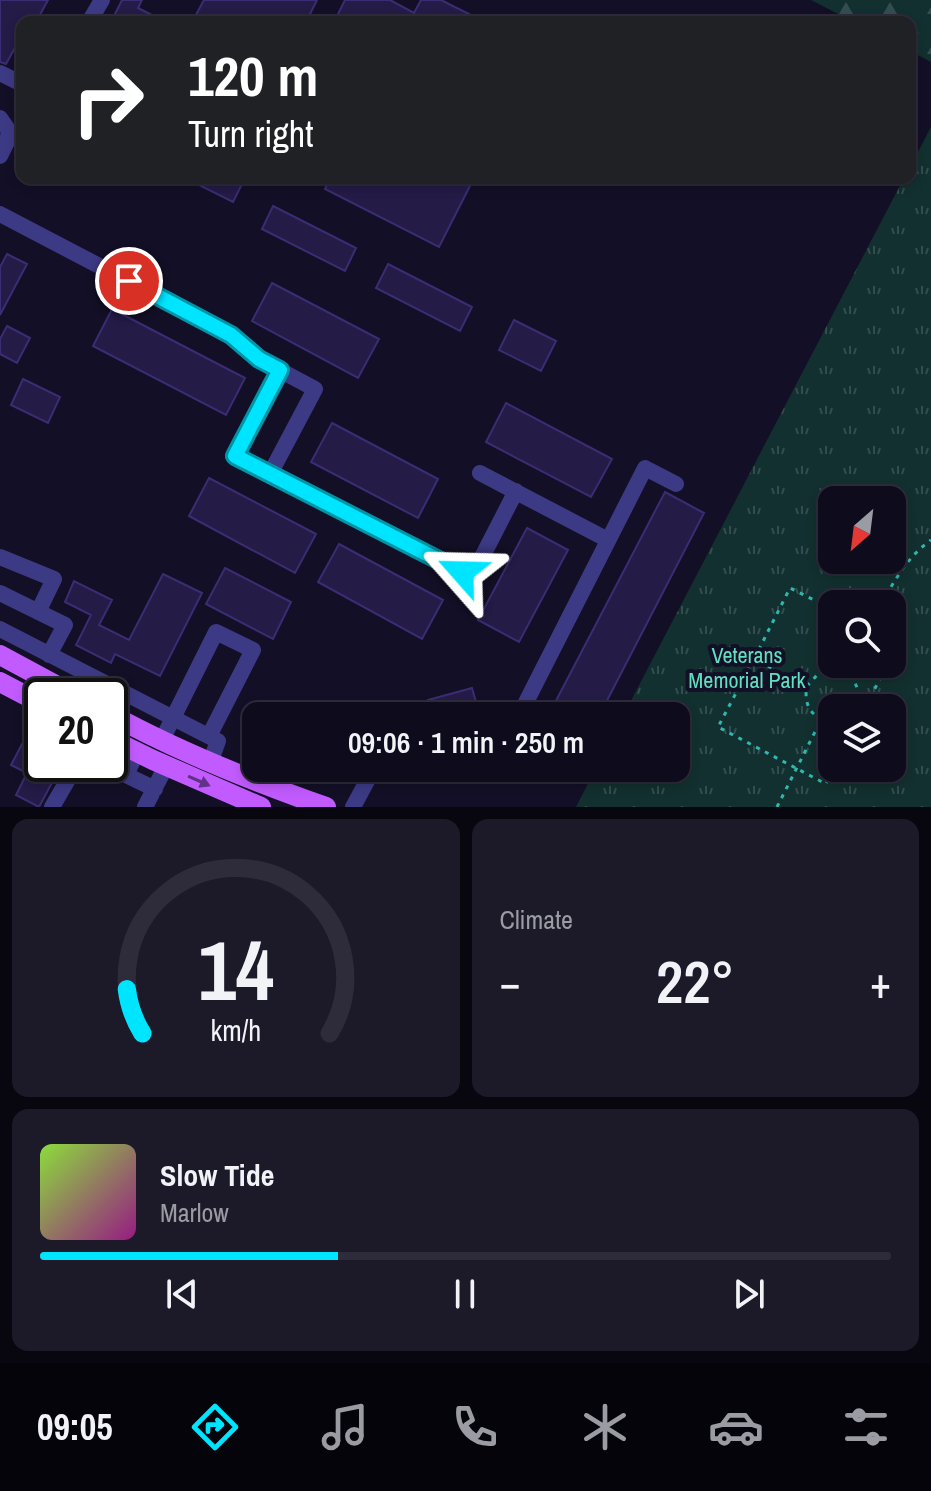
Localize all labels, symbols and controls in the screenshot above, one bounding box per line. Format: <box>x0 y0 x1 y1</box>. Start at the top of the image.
text: 120 m <box>188 38 318 113</box>
icon: right <box>56 48 160 152</box>
text: Turn right <box>188 110 313 158</box>
pin <box>95 247 163 315</box>
icon: arrive <box>107 259 151 303</box>
north arrow <box>818 486 906 574</box>
map controls <box>818 486 906 782</box>
position arrow <box>420 530 504 614</box>
button: search <box>818 590 906 678</box>
park label: Veterans Memorial Park <box>688 640 807 695</box>
speed limit sign: 20 <box>24 678 128 782</box>
button: layers <box>818 694 906 782</box>
text: 09:06 · 1 min · 250 m <box>348 722 584 762</box>
one-way arrow <box>187 774 211 788</box>
text: Climate <box>500 902 573 937</box>
text: 14 <box>198 914 274 1026</box>
text: 22° <box>656 941 735 1022</box>
text: − <box>500 952 521 1012</box>
text: + <box>870 952 891 1012</box>
text: km/h <box>210 1011 261 1050</box>
text: Slow Tide <box>160 1155 274 1195</box>
text: Marlow <box>160 1195 229 1230</box>
icon: previous <box>160 1272 204 1316</box>
icon: pause <box>443 1272 487 1316</box>
icon: next <box>727 1272 771 1316</box>
icon: directions <box>187 1399 243 1455</box>
icon: music <box>317 1399 373 1455</box>
icon: phone <box>447 1399 503 1455</box>
icon: climate <box>577 1399 633 1455</box>
icon: car <box>708 1399 764 1455</box>
icon: filters <box>838 1399 894 1455</box>
text: 09:05 <box>37 1403 113 1451</box>

